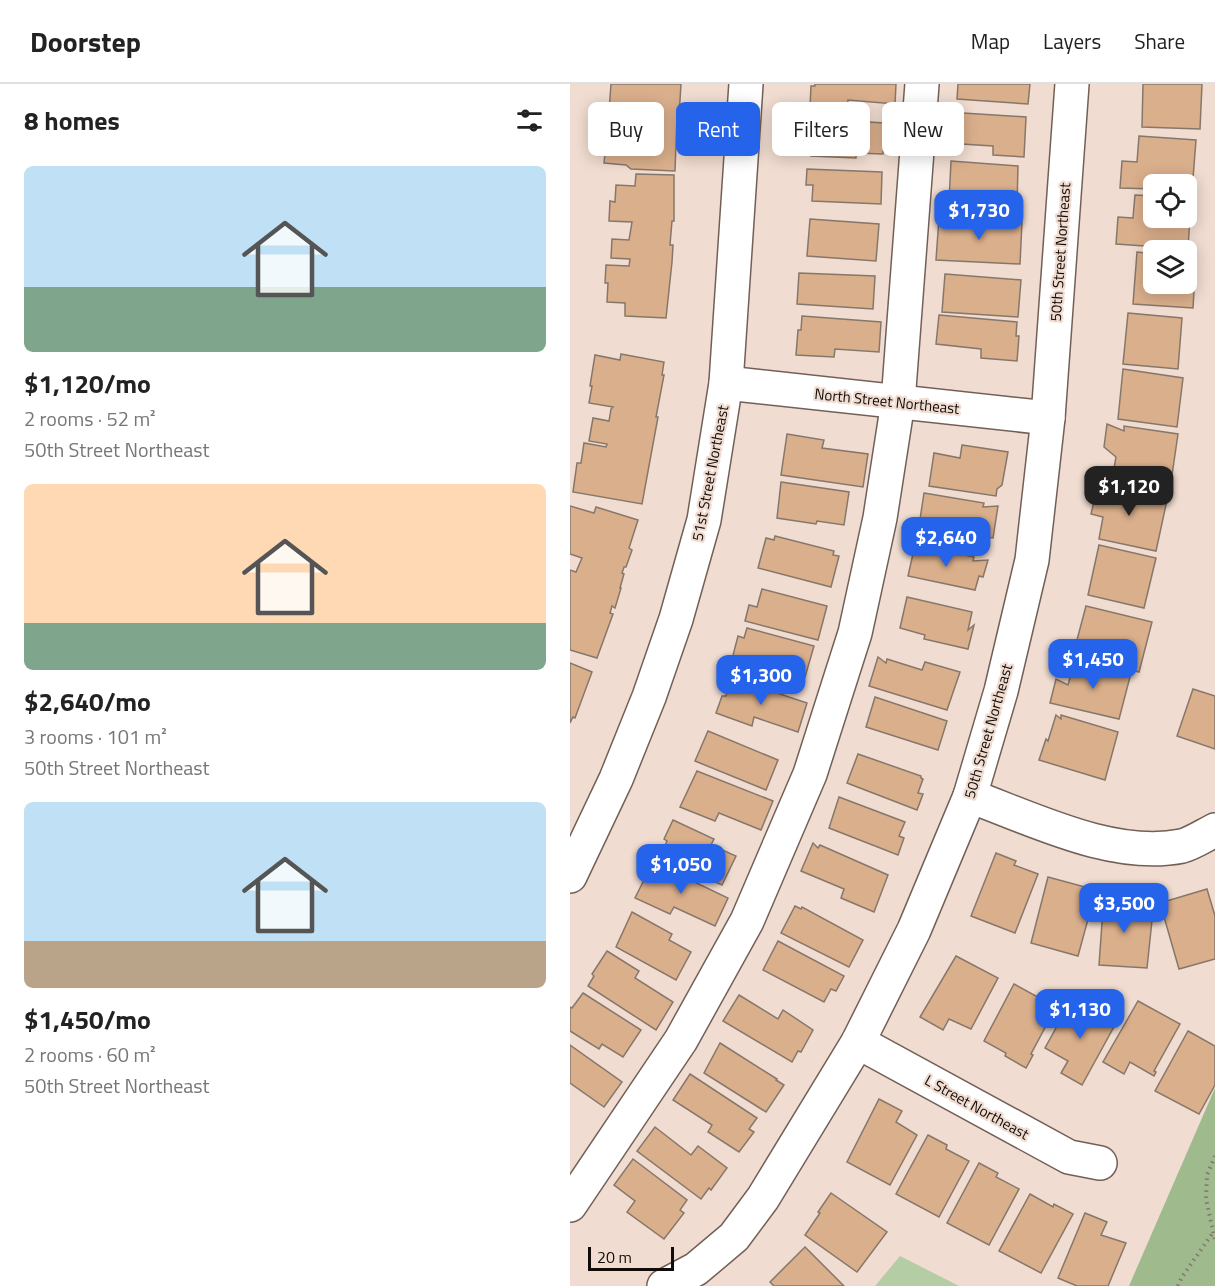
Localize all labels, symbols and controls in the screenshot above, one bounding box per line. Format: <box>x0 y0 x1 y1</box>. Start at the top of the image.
text: Doorstep <box>30 20 141 63</box>
text: Map <box>971 25 1010 57</box>
text: Layers <box>1043 25 1101 57</box>
text: Share <box>1134 25 1185 57</box>
text: 8 homes <box>24 101 120 140</box>
chip: Buy <box>588 102 664 156</box>
chip: Rent <box>676 102 760 156</box>
chip: Filters <box>772 102 870 156</box>
chip: New <box>882 102 964 156</box>
icon: filters <box>513 104 546 137</box>
map controls <box>1143 174 1197 294</box>
button: locate <box>1143 174 1197 228</box>
street label: 50th Street Northeast <box>1044 181 1076 322</box>
pin: $1,730 <box>930 190 1028 241</box>
text: $1,730 <box>948 194 1010 225</box>
icon: home <box>231 205 339 313</box>
button: layers <box>1143 240 1197 294</box>
text: $1,120/mo <box>24 364 151 403</box>
street label: North Street Northeast <box>813 382 961 420</box>
street label: 51st Street Northeast <box>686 402 735 543</box>
text: 2 rooms · 52 m² <box>24 403 156 434</box>
text: 50th Street Northeast <box>24 434 210 465</box>
pin: $1,120 <box>1080 466 1178 517</box>
text: $1,120 <box>1098 470 1160 501</box>
pin: $2,640 <box>897 517 995 568</box>
text: $2,640 <box>915 521 977 552</box>
icon: home <box>231 523 339 631</box>
pin: $1,450 <box>1044 639 1142 690</box>
text: $1,450 <box>1062 643 1124 674</box>
pin: $1,300 <box>712 655 810 706</box>
text: $1,300 <box>730 659 792 690</box>
street label: 50th Street Northeast <box>958 660 1018 801</box>
text: $2,640/mo <box>24 682 151 721</box>
text: 3 rooms · 101 m² <box>24 721 167 752</box>
text: 50th Street Northeast <box>24 752 210 783</box>
icon: home <box>231 841 339 949</box>
pin: $1,050 <box>632 844 730 895</box>
text: $1,050 <box>650 848 712 879</box>
pin: $3,500 <box>1075 883 1173 934</box>
text: $3,500 <box>1093 887 1155 918</box>
pin: $1,130 <box>1031 989 1129 1040</box>
text: $1,130 <box>1049 993 1111 1024</box>
text: $1,450/mo <box>24 1000 151 1039</box>
text: 2 rooms · 60 m² <box>24 1039 156 1070</box>
street label: L Street Northeast <box>921 1069 1034 1146</box>
text: 50th Street Northeast <box>24 1070 210 1101</box>
scale bar <box>588 1244 674 1272</box>
text: 20 m <box>597 1245 632 1269</box>

